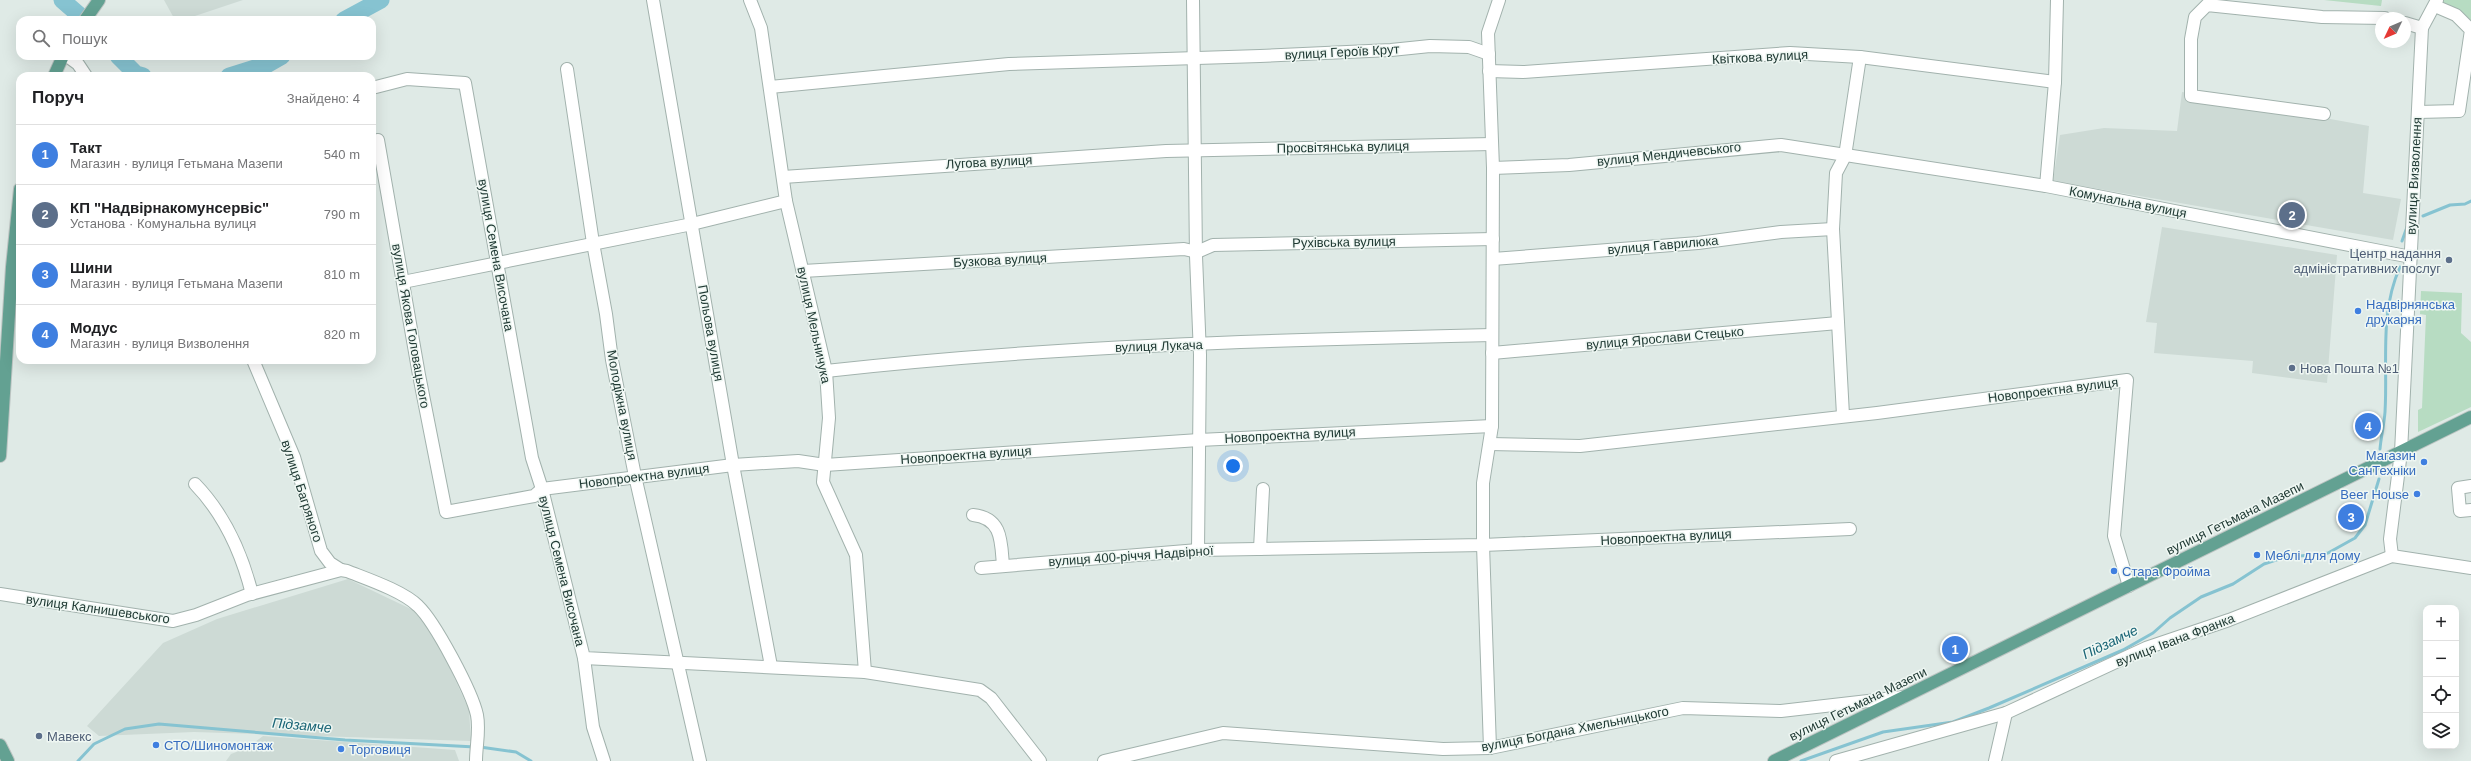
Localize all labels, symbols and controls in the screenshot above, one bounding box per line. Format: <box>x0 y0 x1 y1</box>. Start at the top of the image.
north arrow <box>2375 12 2411 48</box>
search box <box>16 16 376 60</box>
icon: search <box>30 27 52 49</box>
text: Пошук <box>62 30 107 47</box>
street label: вулиця Героїв Крут <box>1284 42 1400 62</box>
street label: Квіткова вулиця <box>1712 47 1808 67</box>
text: Поруч <box>32 88 84 107</box>
text: Знайдено: 4 <box>287 91 360 106</box>
street label: вулиця Визволення <box>2403 117 2425 235</box>
street label: Просвітянська вулиця <box>1277 138 1409 156</box>
text: Такт <box>70 139 102 156</box>
street label: вулиця Мендичевського <box>1596 139 1742 169</box>
text: 1 <box>41 147 49 162</box>
text: 540 m <box>324 147 360 162</box>
street label: Лугова вулиця <box>945 152 1033 172</box>
text: Магазин · вулиця Гетьмана Мазепи <box>70 156 283 171</box>
street label: вулиця Семена Височана <box>475 178 517 333</box>
street label: Комунальна вулиця <box>2068 183 2188 221</box>
text: КП "Надвірнакомунсервіс" <box>70 199 269 216</box>
pin: 2 <box>2279 200 2305 230</box>
text: 2 <box>41 207 49 222</box>
text: 790 m <box>324 207 360 222</box>
text: Установа · Комунальна вулиця <box>70 216 256 231</box>
street label: вулиця Гаврилюка <box>1607 233 1720 257</box>
street label: Рухівська вулиця <box>1292 234 1396 250</box>
street label: вулиця Якова Головацького <box>389 243 433 409</box>
place label: Центр надання адміністративних послуг <box>2293 246 2441 276</box>
street label: Бузкова вулиця <box>953 250 1047 270</box>
marker: Центр надання адміністративних послуг <box>2444 255 2454 265</box>
text: Шини <box>70 259 113 276</box>
street label: вулиця Мельничука <box>794 265 834 385</box>
text: 3 <box>41 267 49 282</box>
text: 810 m <box>324 267 360 282</box>
text: Магазин · вулиця Гетьмана Мазепи <box>70 276 283 291</box>
street label: Польова вулиця <box>695 284 727 382</box>
place label: Надвірнянська друкарня <box>2366 297 2456 327</box>
marker: Надвірнянська друкарня <box>2353 306 2363 316</box>
text: Модус <box>70 319 117 336</box>
street label: вулиця Ярослави Стецько <box>1585 324 1745 352</box>
text: 4 <box>41 327 49 342</box>
text: 820 m <box>324 327 360 342</box>
text: Магазин · вулиця Визволення <box>70 336 249 351</box>
street label: вулиця Лукача <box>1115 337 1204 355</box>
street label: Молодіжна вулиця <box>604 349 640 461</box>
place label: Нова Пошта №1 <box>2300 361 2399 376</box>
marker: Нова Пошта №1 <box>2287 363 2297 373</box>
street label: Новопроектна вулиця <box>1987 375 2119 405</box>
pin: 4 <box>2355 411 2381 441</box>
street label: Новопроектна вулиця <box>1224 424 1356 446</box>
street label: вулиця Багряного <box>278 438 326 544</box>
street label: Новопроектна вулиця <box>900 443 1032 467</box>
place label: Магазин СанТехніки <box>2348 448 2416 478</box>
your location <box>1223 456 1243 476</box>
marker: Магазин СанТехніки <box>2419 457 2429 467</box>
street label: Новопроектна вулиця <box>578 461 710 491</box>
street label: вулиця Гетьмана Мазепи <box>2164 478 2306 558</box>
place label: Beer House <box>2340 487 2409 502</box>
marker: Beer House <box>2412 489 2422 499</box>
street label: вулиця Семена Височана <box>536 494 588 649</box>
pin: 3 <box>2338 502 2364 532</box>
street label: Новопроектна вулиця <box>1600 526 1732 548</box>
street label: вулиця 400-річчя Надвірної <box>1048 543 1214 569</box>
place label: Меблі для дому <box>2265 548 2361 563</box>
marker: Меблі для дому <box>2252 550 2262 560</box>
place label: Стара Фройма <box>2122 564 2211 579</box>
marker: Стара Фройма <box>2109 566 2119 576</box>
street label: вулиця Калнишевського <box>25 591 171 627</box>
map controls <box>2423 605 2459 749</box>
button: + <box>2423 605 2459 641</box>
street label: вулиця Івана Франка <box>2113 610 2237 670</box>
water label: Підзамче <box>2080 622 2141 662</box>
pin: 1 <box>1942 634 1968 664</box>
button: − <box>2423 641 2459 677</box>
street label: вулиця Гетьмана Мазепи <box>1787 664 1929 744</box>
button: locate <box>2423 677 2459 713</box>
street label: вулиця Богдана Хмельницького <box>1480 703 1670 755</box>
button: layers <box>2423 713 2459 749</box>
water label: Підзамче <box>272 714 333 736</box>
place label: Мавекс <box>47 729 92 744</box>
marker: Мавекс <box>34 731 44 741</box>
place label: СТО/Шиномонтаж <box>164 738 273 753</box>
marker: СТО/Шиномонтаж <box>151 740 161 750</box>
place label: Торговиця <box>349 742 411 757</box>
marker: Торговиця <box>336 744 346 754</box>

